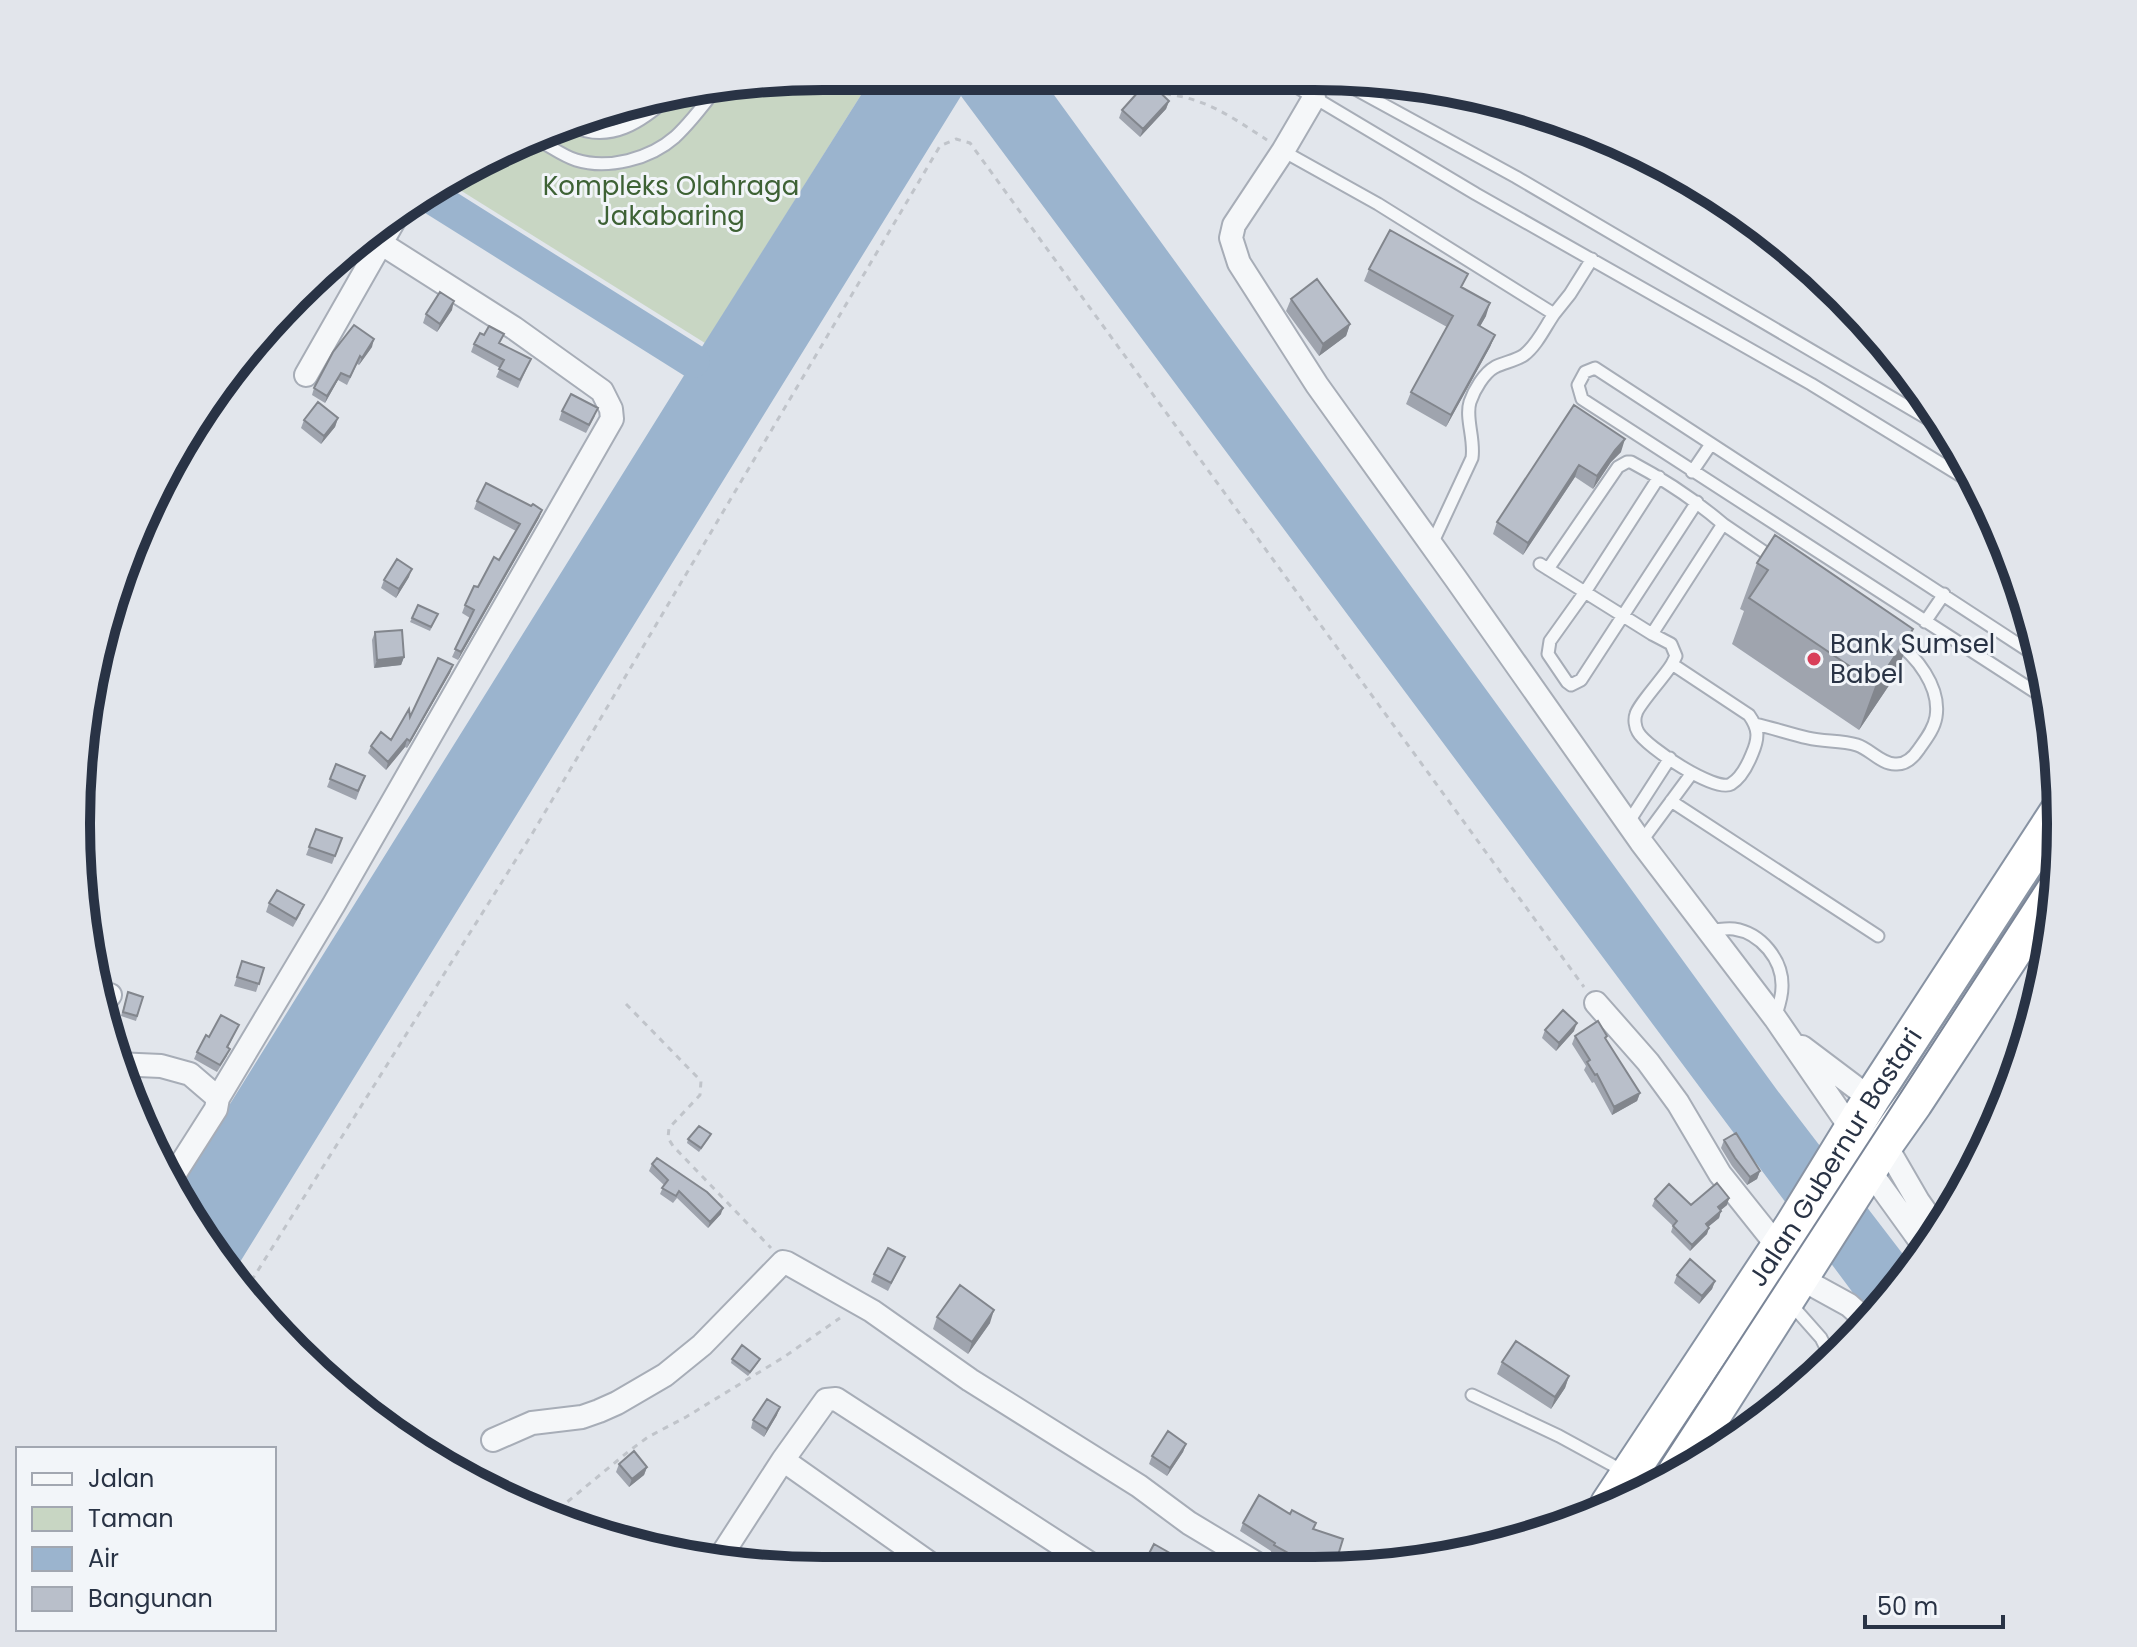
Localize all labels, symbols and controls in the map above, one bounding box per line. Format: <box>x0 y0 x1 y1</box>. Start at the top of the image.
park label: Kompleks Olahraga Jakabaring <box>543 168 799 234</box>
place label: Bank Sumsel Babel <box>1830 626 1995 692</box>
marker: Bank Sumsel Babel <box>1805 650 1823 668</box>
street label: Jalan Gubernur Bastari <box>1740 1021 1930 1294</box>
legend <box>16 1447 276 1631</box>
text: Jalan <box>88 1462 154 1495</box>
text: Taman <box>88 1502 174 1535</box>
text: Air <box>88 1542 119 1575</box>
scale bar <box>1865 1579 2003 1629</box>
text: Bangunan <box>88 1582 213 1615</box>
text: 50 m <box>1877 1590 1938 1623</box>

